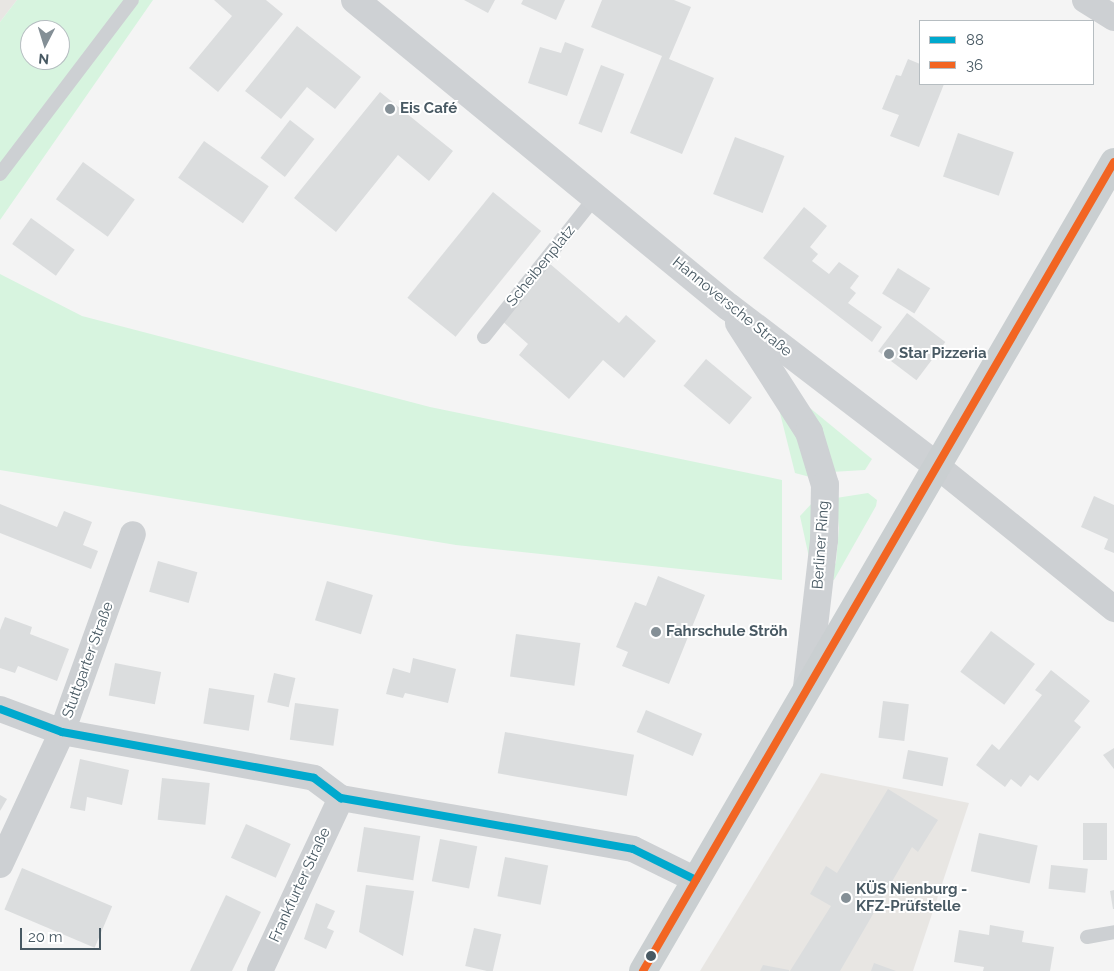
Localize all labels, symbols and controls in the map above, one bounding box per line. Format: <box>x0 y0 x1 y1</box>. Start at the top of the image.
north arrow <box>20 20 70 70</box>
legend <box>919 20 1094 85</box>
text: 88 <box>966 31 984 49</box>
text: N <box>38 51 50 67</box>
text: 36 <box>966 56 983 74</box>
place label: Eis Café <box>400 100 457 118</box>
marker: Eis Café <box>384 103 396 115</box>
street label: Scheibenplatz <box>503 222 579 310</box>
street label: Hannoversche Straße <box>669 253 795 361</box>
place label: Star Pizzeria <box>899 345 987 363</box>
marker: Star Pizzeria <box>883 348 895 360</box>
street label: Berliner Ring <box>809 500 833 590</box>
street label: Stuttgarter Straße <box>59 599 117 721</box>
place label: Fahrschule Ströh <box>666 623 788 641</box>
marker: Fahrschule Ströh <box>650 626 662 638</box>
street label: Frankfurter Straße <box>265 825 335 945</box>
place label: KÜS Nienburg - KFZ-Prüfstelle <box>856 880 967 915</box>
marker: KÜS Nienburg - KFZ-Prüfstelle <box>840 892 852 904</box>
scale bar <box>22 918 104 950</box>
text: 20 m <box>28 928 63 946</box>
unlabelled marker <box>646 951 656 961</box>

